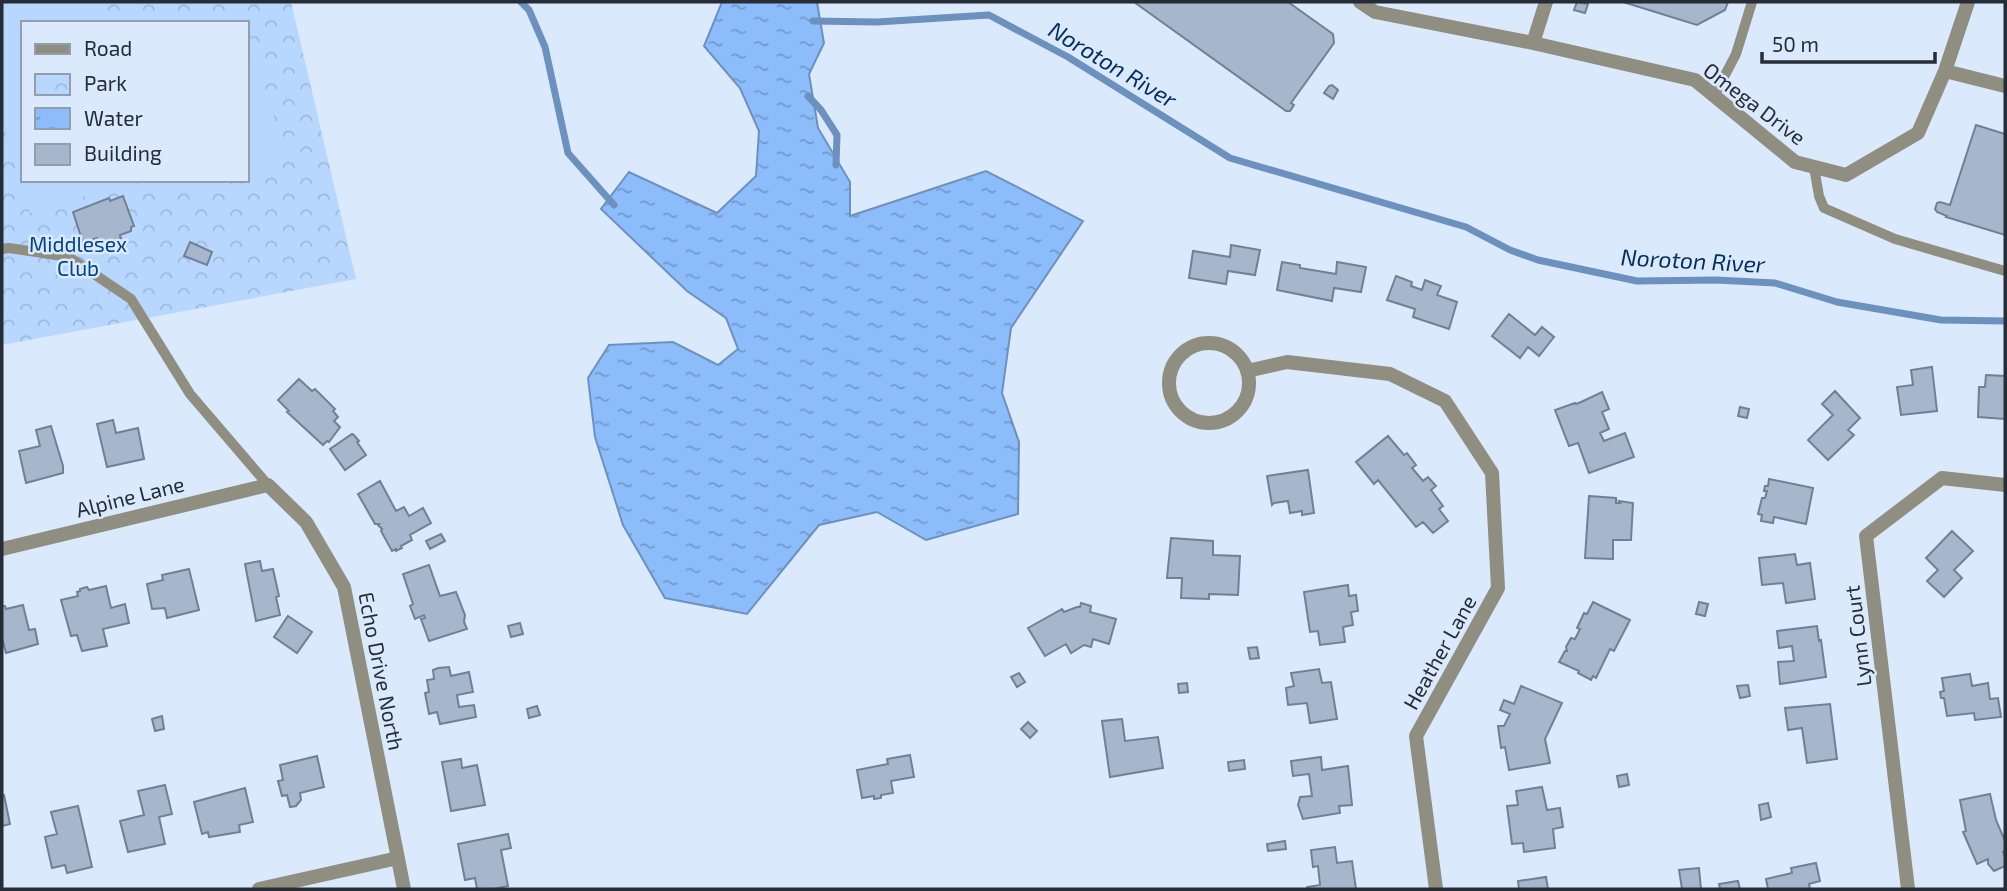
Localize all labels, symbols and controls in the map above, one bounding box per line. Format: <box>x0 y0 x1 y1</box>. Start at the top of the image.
water label: Noroton River <box>1044 15 1183 114</box>
legend <box>21 21 248 182</box>
scale bar <box>1762 21 1935 65</box>
text: 50 m <box>1772 31 1819 56</box>
text: Road <box>84 35 132 60</box>
street label: Omega Drive <box>1699 56 1811 150</box>
text: Park <box>84 70 127 95</box>
text: Water <box>84 105 143 130</box>
text: Building <box>84 140 162 165</box>
park label: Middlesex Club <box>29 231 127 280</box>
water label: Noroton River <box>1620 242 1767 278</box>
street label: Alpine Lane <box>73 470 187 522</box>
street label: Lynn Court <box>1838 584 1876 688</box>
street label: Echo Drive North <box>354 590 410 752</box>
street label: Heather Lane <box>1397 590 1481 714</box>

